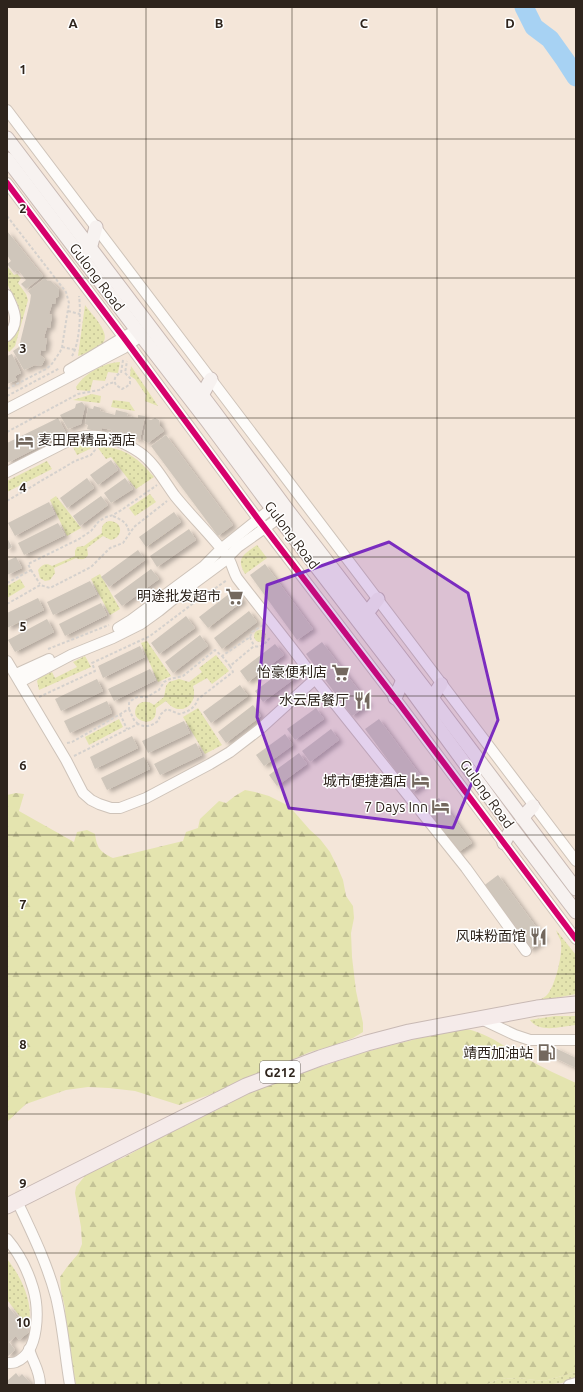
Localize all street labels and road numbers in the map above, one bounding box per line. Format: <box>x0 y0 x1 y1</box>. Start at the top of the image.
street label: Gulong Road <box>66 240 128 314</box>
street label: Gulong Road <box>261 498 323 572</box>
street label: Gulong Road <box>457 757 517 831</box>
road number: G212 <box>260 1061 300 1083</box>

